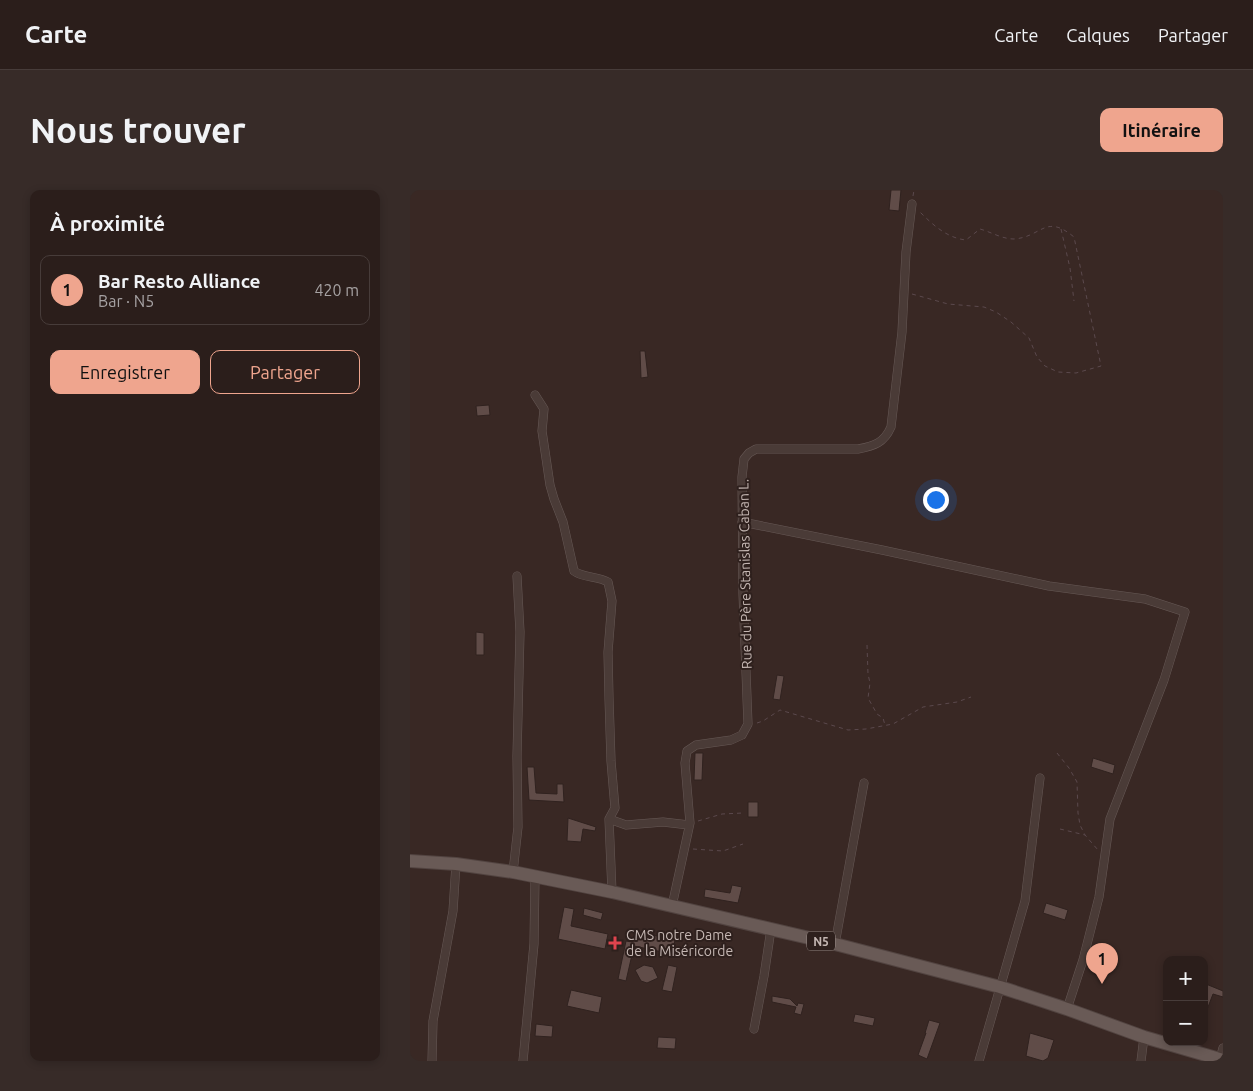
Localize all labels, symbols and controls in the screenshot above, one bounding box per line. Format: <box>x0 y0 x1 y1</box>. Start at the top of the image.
text: Carte <box>25 21 87 48</box>
text: Carte <box>994 25 1038 45</box>
text: Calques <box>1066 25 1130 45</box>
text: Partager <box>1158 25 1228 45</box>
button: Itinéraire <box>1100 108 1223 152</box>
text: Nous trouver <box>30 110 246 150</box>
text: À proximité <box>50 211 165 235</box>
text: Bar Resto Alliance <box>98 270 261 292</box>
text: 1 <box>62 281 72 299</box>
text: 420 m <box>314 281 359 299</box>
text: Bar · N5 <box>98 292 154 310</box>
button: Enregistrer <box>50 350 200 394</box>
button: Partager <box>210 350 360 394</box>
street label: Rue du Père Stanislas Caban L. <box>735 479 755 669</box>
your location <box>923 487 949 513</box>
place label: CMS notre Dame de la Miséricorde <box>626 927 733 959</box>
road number: N5 <box>807 931 835 950</box>
marker: CMS notre Dame de la Miséricorde <box>608 936 622 950</box>
pin: 1 <box>1086 943 1118 984</box>
map controls <box>1163 956 1208 1046</box>
button: + <box>1163 956 1208 1001</box>
button: − <box>1163 1001 1208 1046</box>

